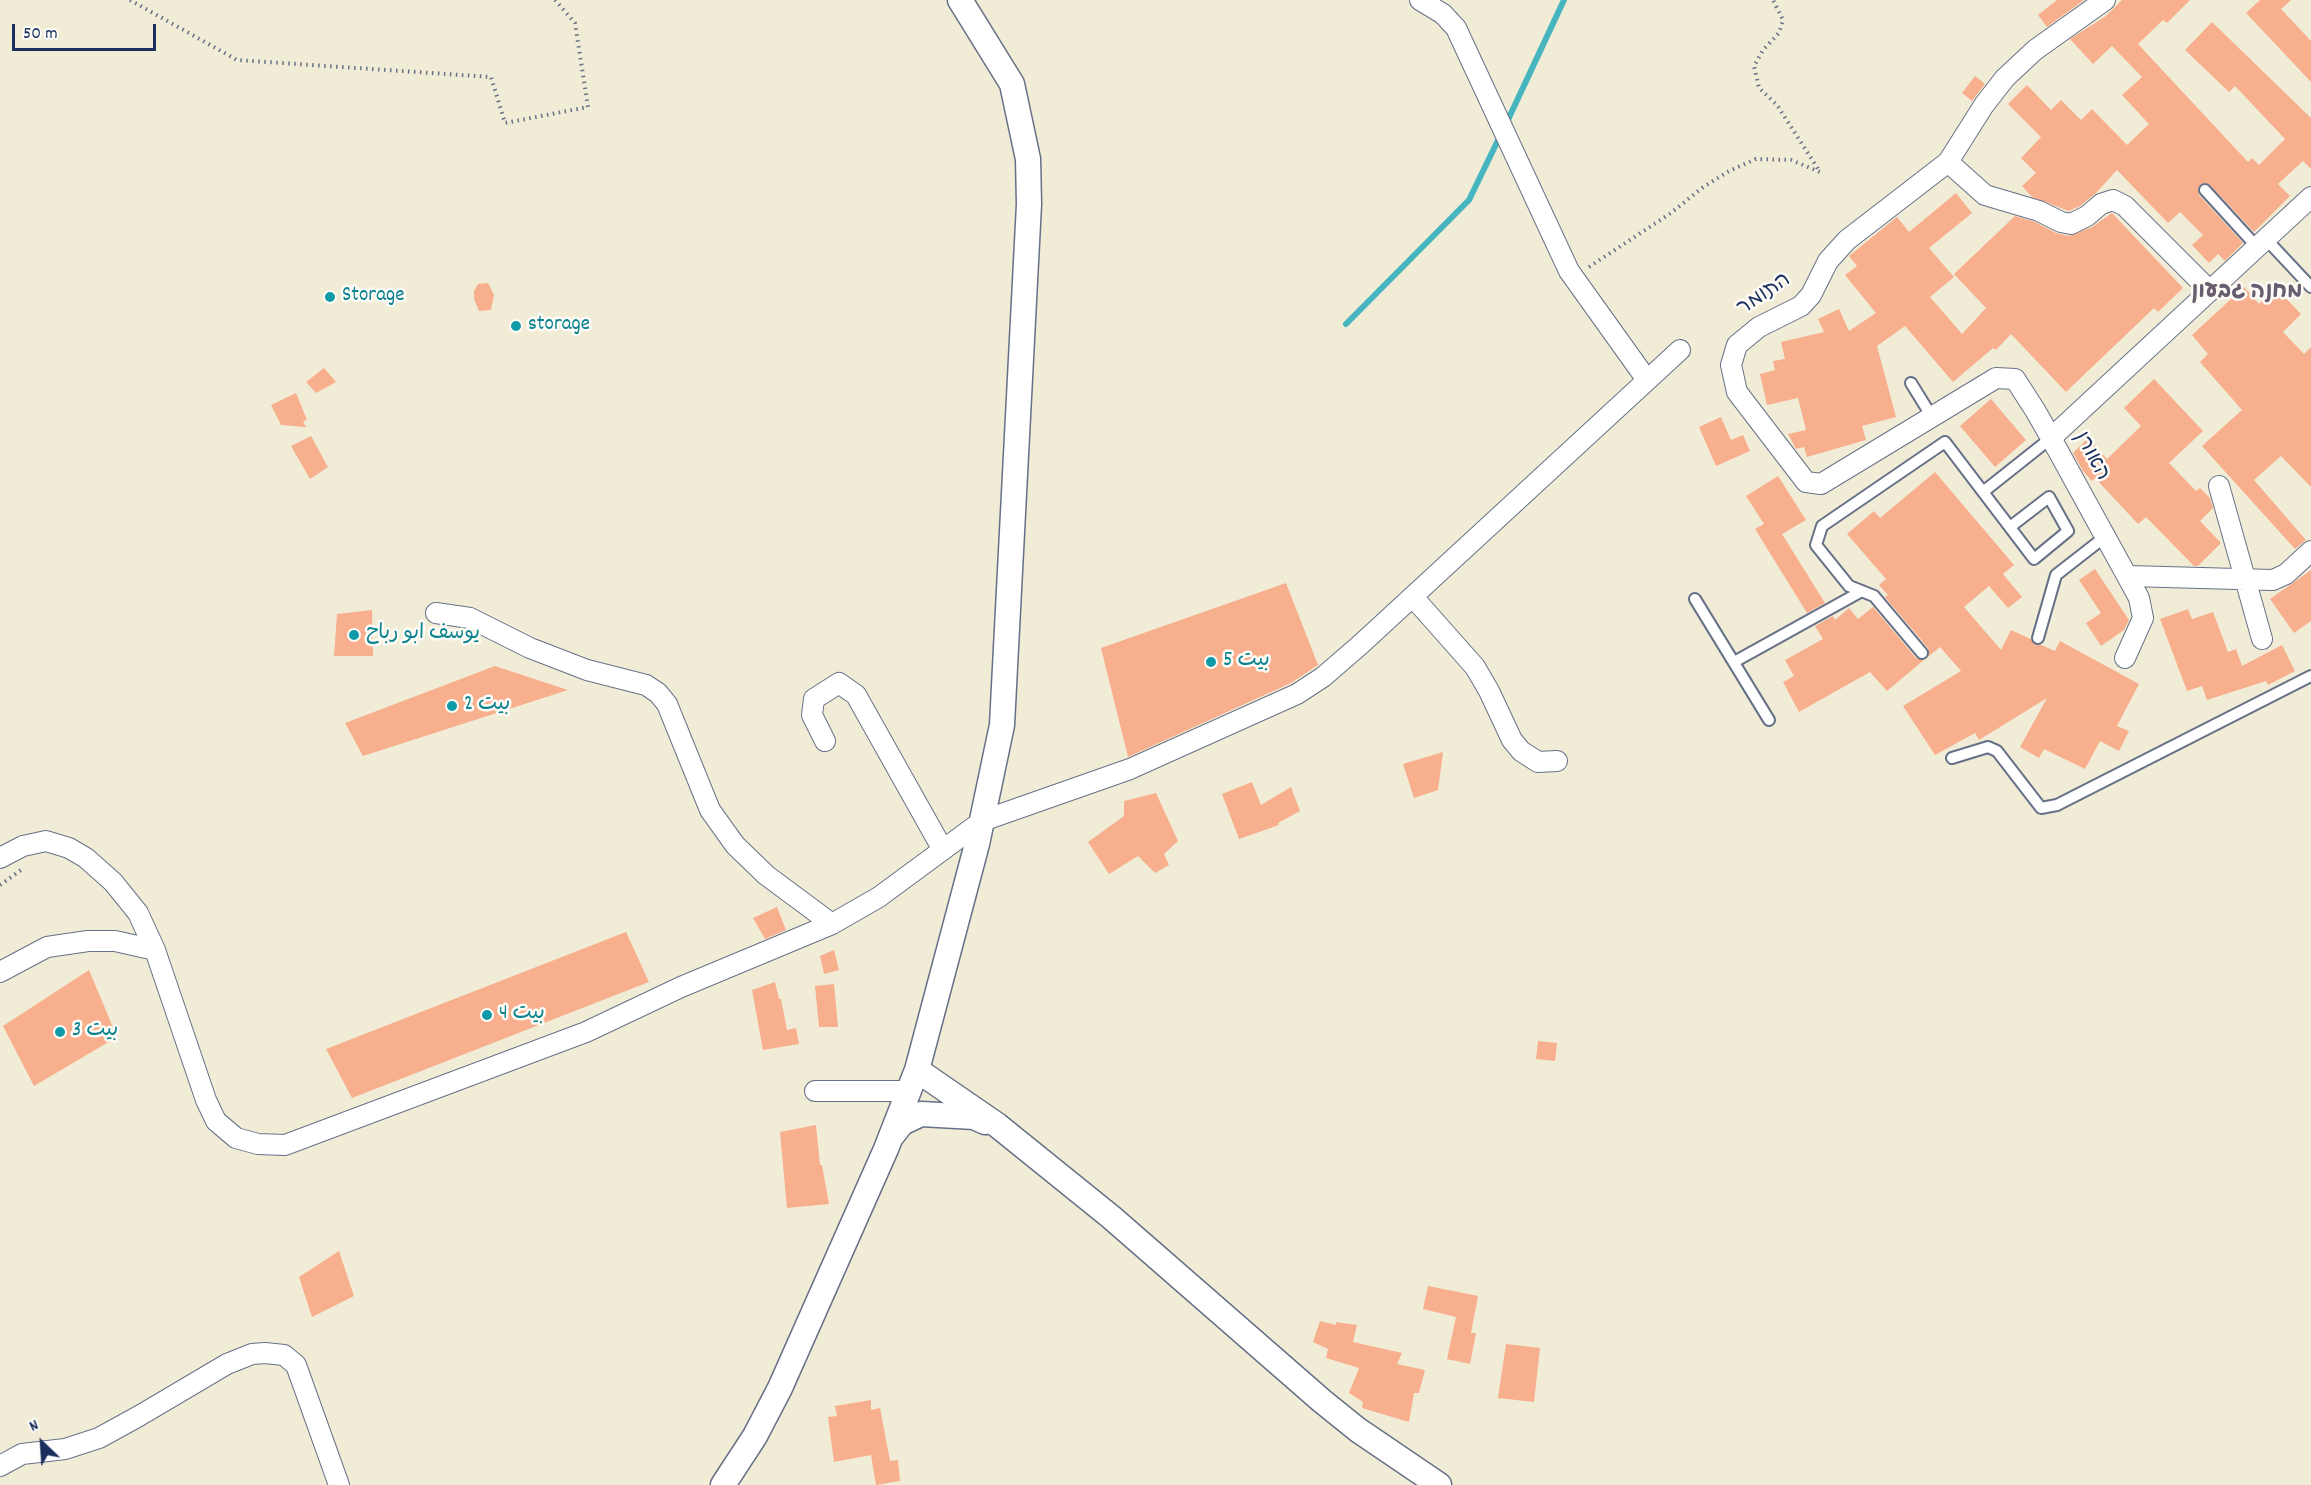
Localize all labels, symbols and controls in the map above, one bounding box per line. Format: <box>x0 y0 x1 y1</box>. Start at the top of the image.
scale bar <box>15 12 159 50</box>
text: 50 m <box>23 22 58 47</box>
street label: התומר <box>1733 269 1797 323</box>
district label: מחנה גבעון <box>2191 281 2303 307</box>
place label: Storage <box>342 284 404 310</box>
marker: Storage <box>323 290 337 304</box>
place label: storage <box>528 313 590 339</box>
marker: storage <box>509 319 523 333</box>
street label: האורן <box>2067 428 2113 486</box>
place label: يوسف ابو رباح <box>366 622 480 648</box>
marker: يوسف ابو رباح <box>347 628 361 642</box>
place label: بيت 5 <box>1223 649 1270 675</box>
marker: بيت 5 <box>1204 655 1218 669</box>
place label: بيت 2 <box>464 693 510 719</box>
marker: بيت 2 <box>445 699 459 713</box>
place label: بيت 4 <box>499 1002 545 1028</box>
marker: بيت 4 <box>480 1008 494 1022</box>
place label: بيت 3 <box>72 1019 118 1045</box>
marker: بيت 3 <box>53 1025 67 1039</box>
north arrow <box>12 1413 72 1473</box>
text: N <box>26 1414 43 1438</box>

